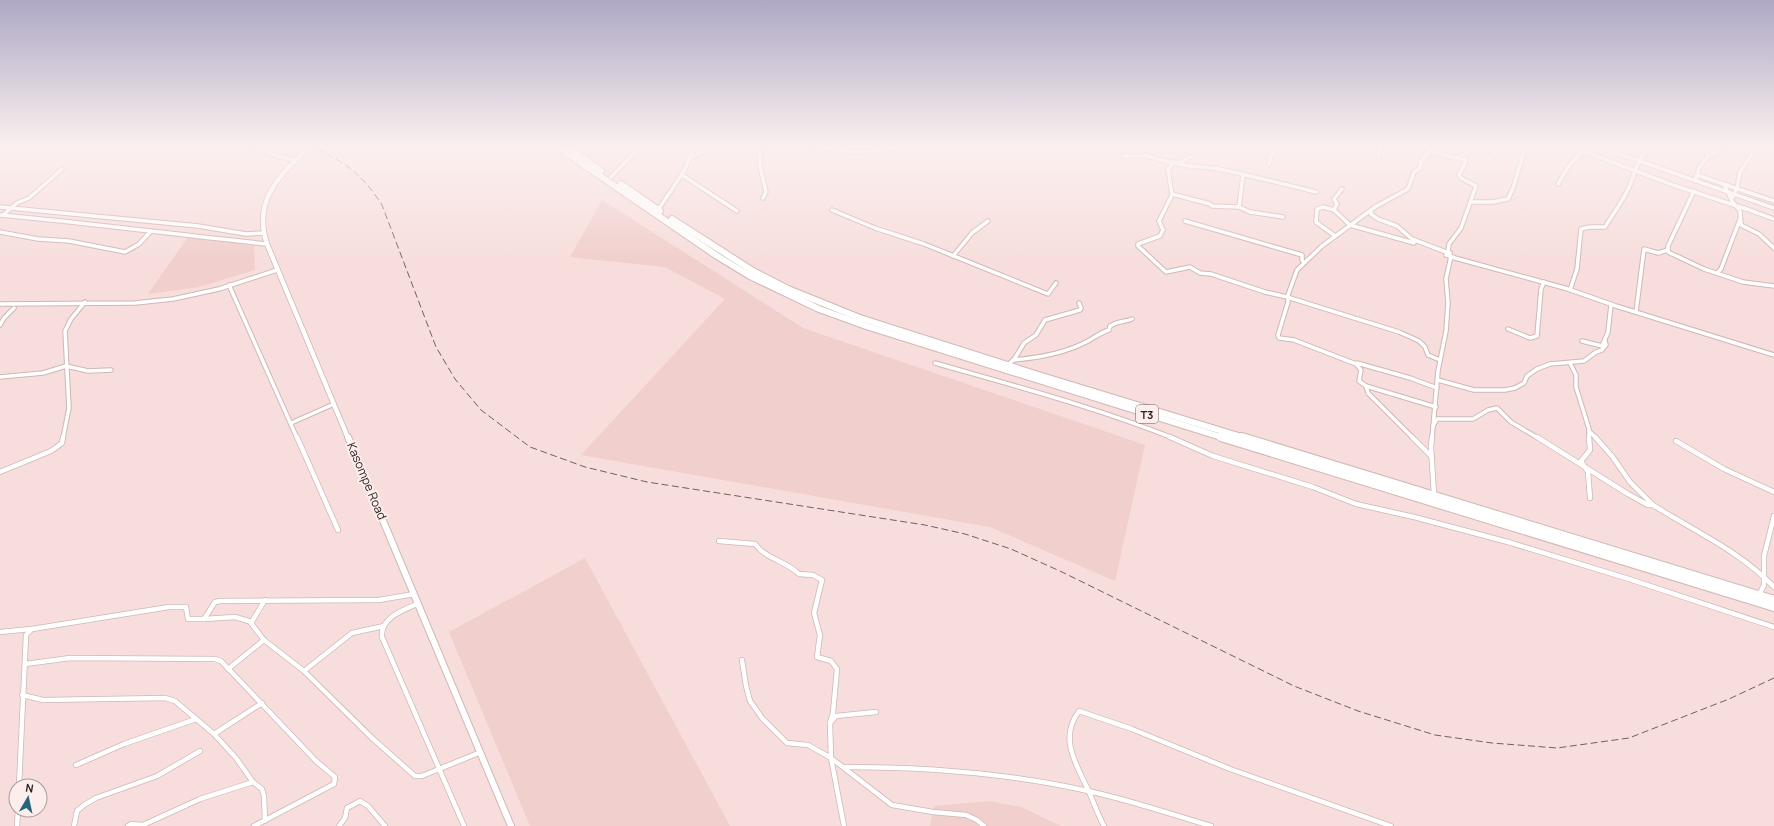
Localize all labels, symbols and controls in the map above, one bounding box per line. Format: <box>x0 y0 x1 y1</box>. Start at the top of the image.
road number: T3 <box>1136 405 1158 423</box>
street label: Kasompe Road <box>343 440 391 522</box>
north arrow <box>8 778 48 818</box>
text: N <box>25 780 35 796</box>

